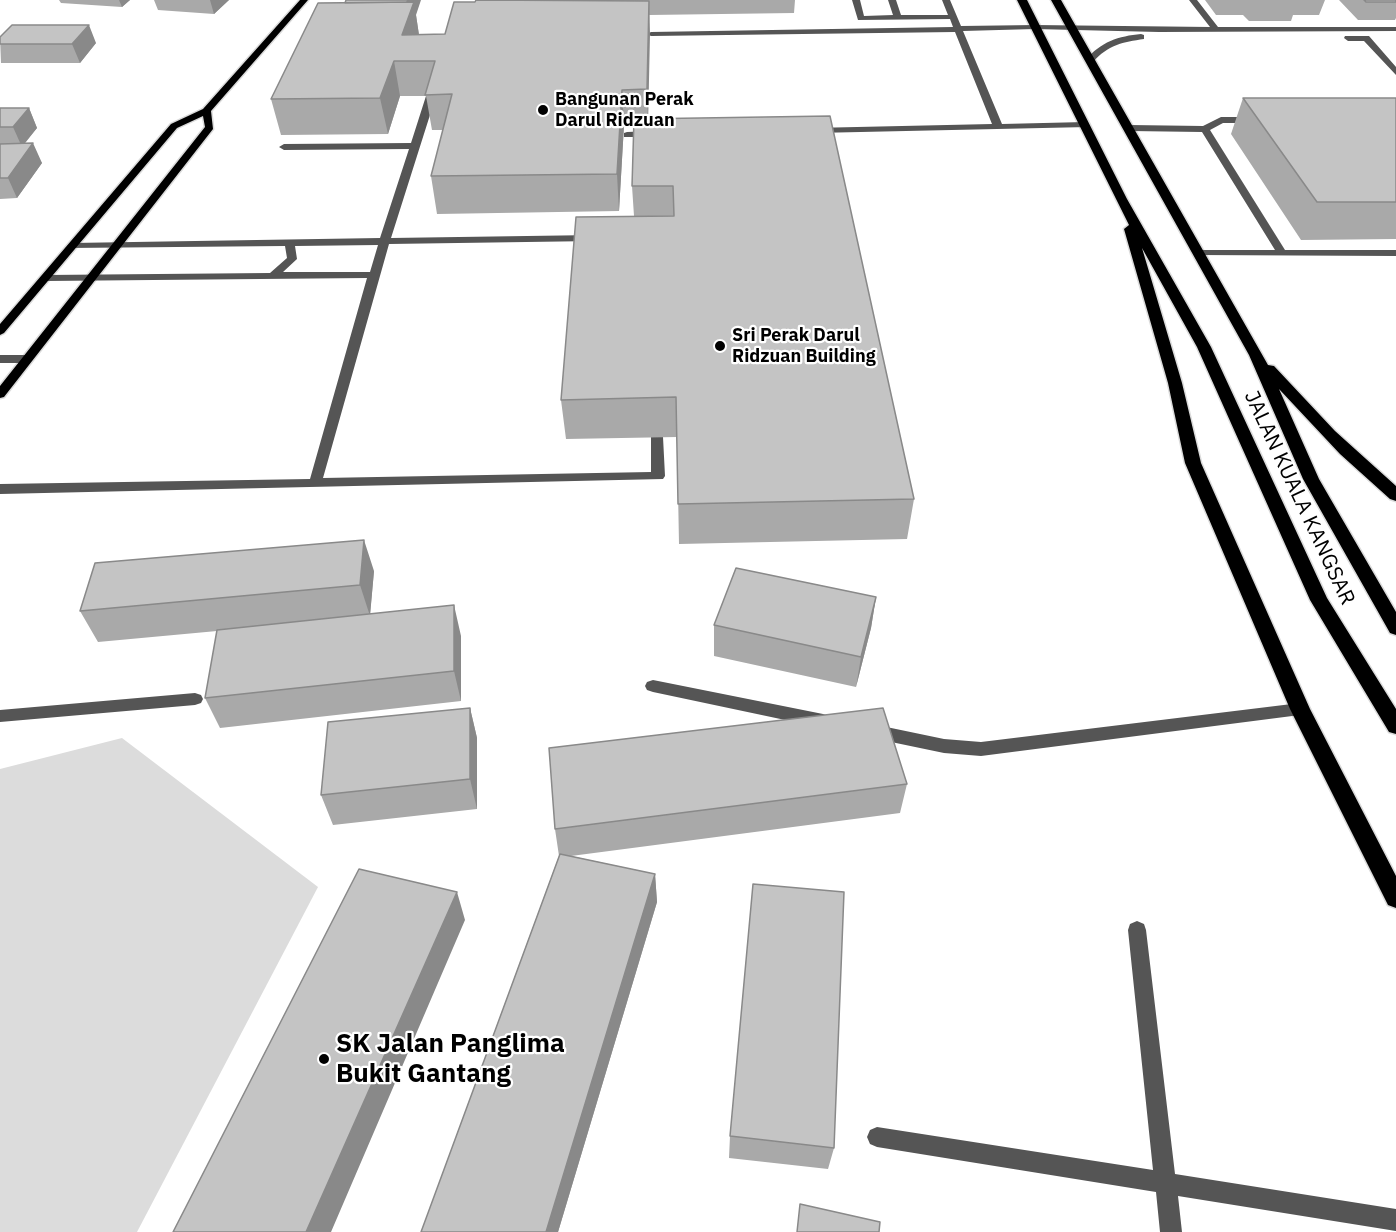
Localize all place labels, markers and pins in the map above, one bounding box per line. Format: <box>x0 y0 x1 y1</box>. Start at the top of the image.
place label: Bangunan Perak Darul Ridzuan <box>555 89 694 132</box>
marker: Bangunan Perak Darul Ridzuan <box>536 103 550 117</box>
place label: Sri Perak Darul Ridzuan Building <box>732 325 876 368</box>
marker: Sri Perak Darul Ridzuan Building <box>713 339 727 353</box>
place label: SK Jalan Panglima Bukit Gantang <box>336 1028 565 1090</box>
marker: SK Jalan Panglima Bukit Gantang <box>317 1052 331 1066</box>

